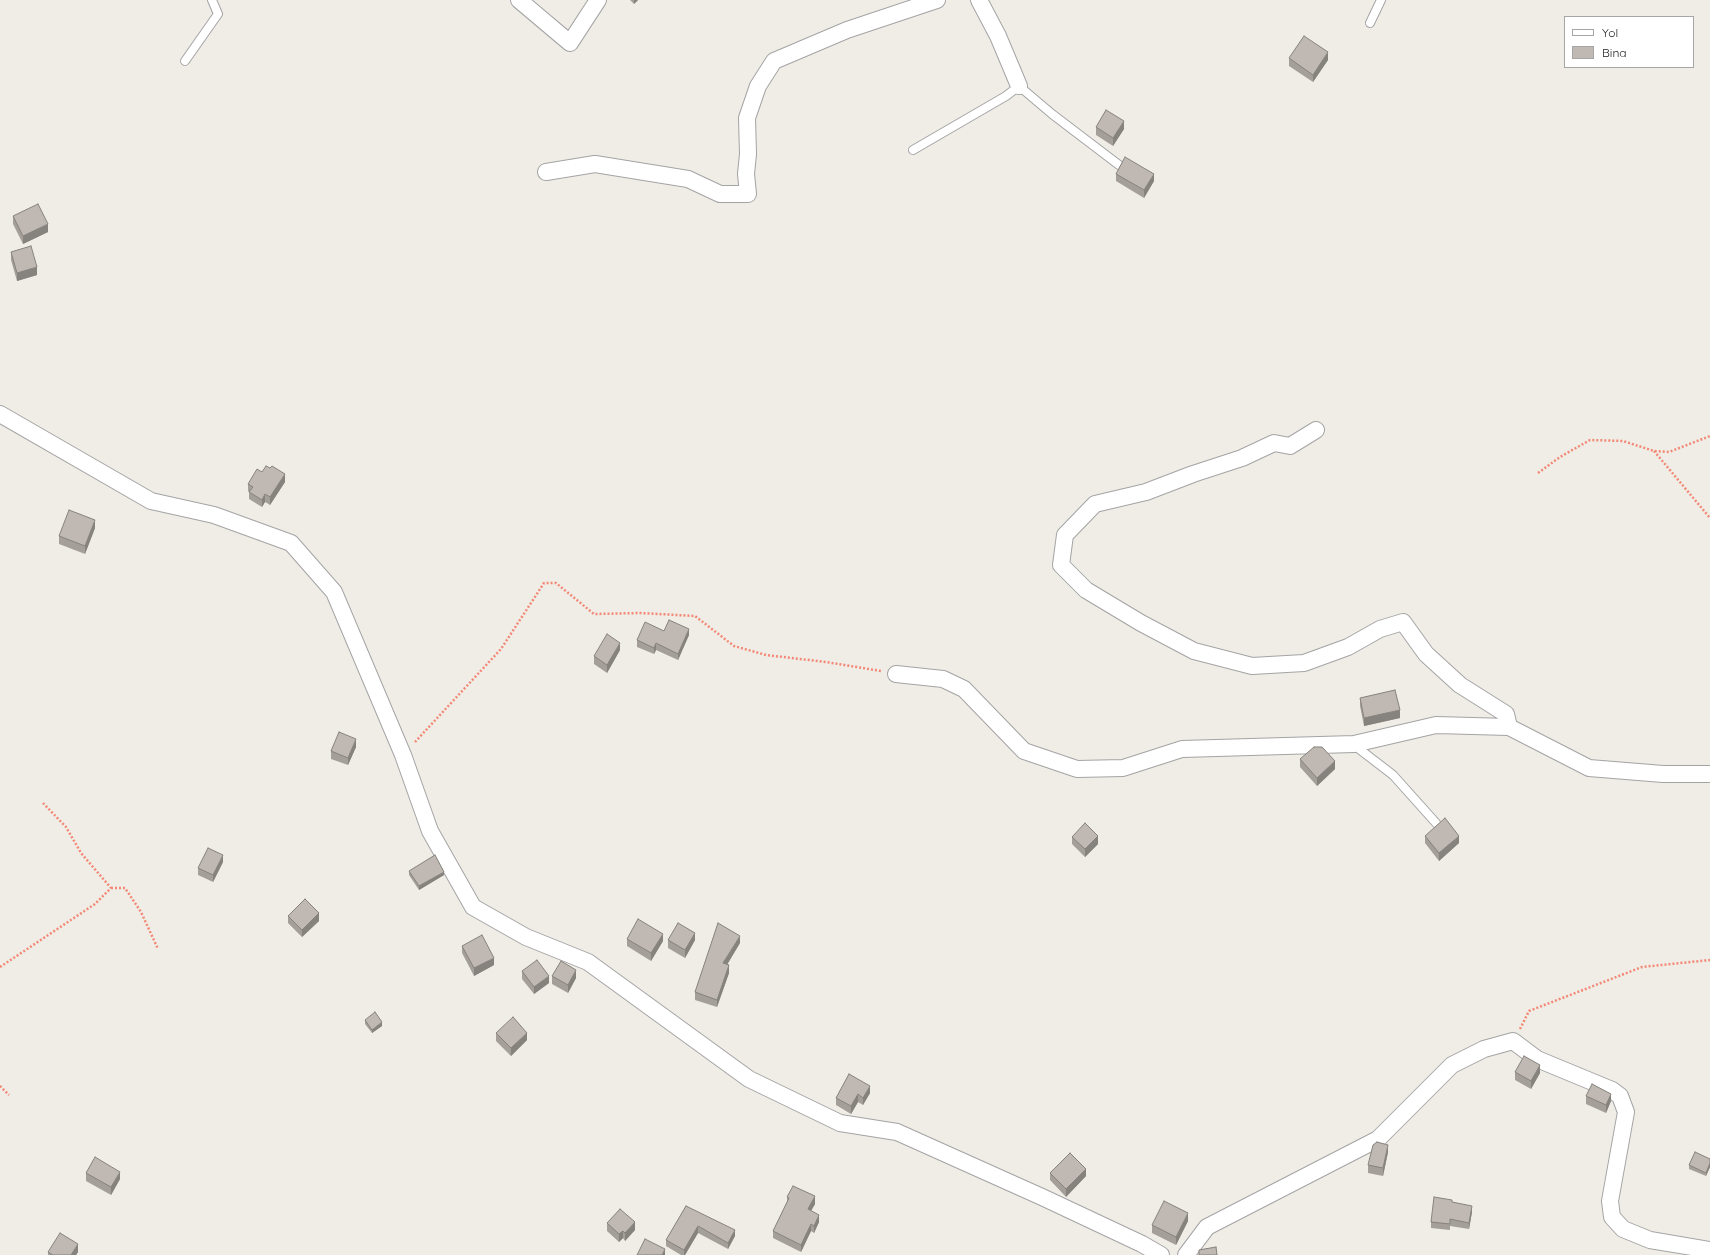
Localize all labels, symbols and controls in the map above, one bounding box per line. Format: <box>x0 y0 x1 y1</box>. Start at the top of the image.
legend <box>1564 16 1694 68</box>
text: Yol <box>1602 25 1618 40</box>
text: Bina <box>1602 45 1627 60</box>

